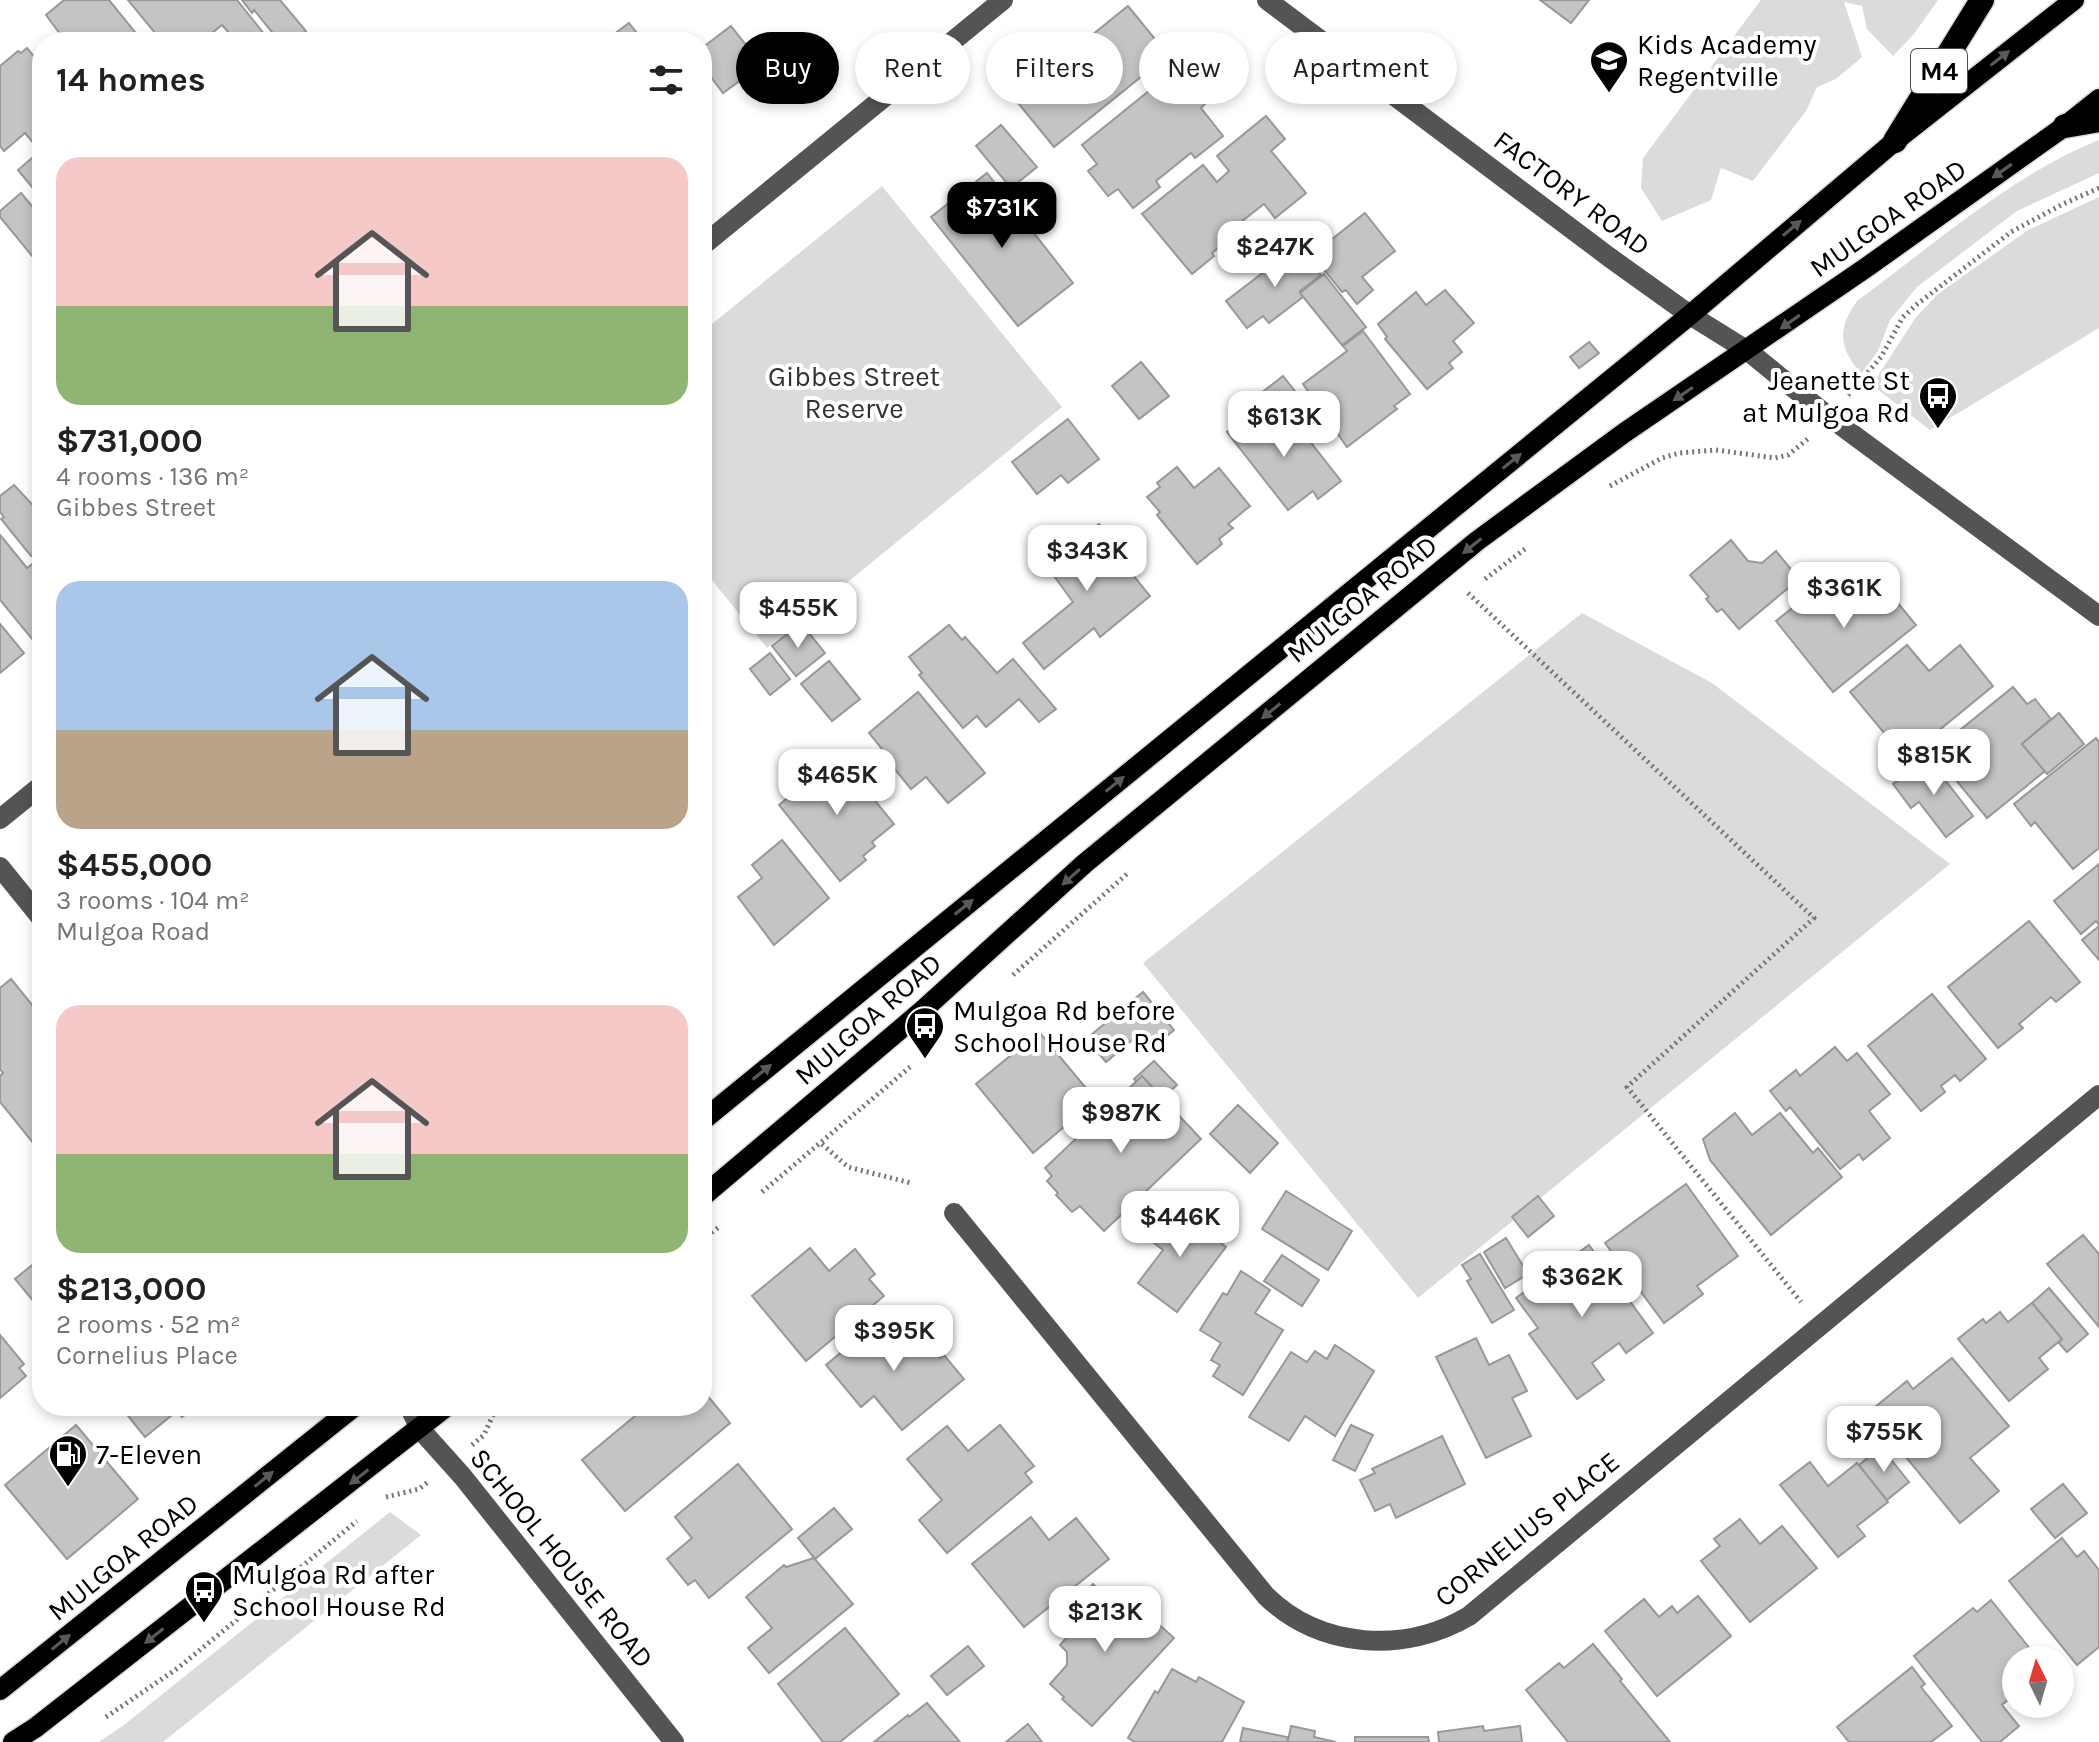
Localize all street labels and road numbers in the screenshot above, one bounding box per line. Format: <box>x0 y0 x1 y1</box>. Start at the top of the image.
road number: M4 <box>1911 49 1967 93</box>
street label: FACTORY ROAD <box>1487 123 1657 263</box>
street label: MULGOA ROAD <box>1803 152 1973 284</box>
street label: MULGOA ROAD <box>1280 528 1444 670</box>
street label: MULGOA ROAD <box>788 946 948 1092</box>
street label: SCHOOL HOUSE ROAD <box>463 1442 661 1674</box>
street label: CORNELIUS PLACE <box>1428 1445 1626 1613</box>
street label: MULGOA ROAD <box>41 1486 205 1628</box>

